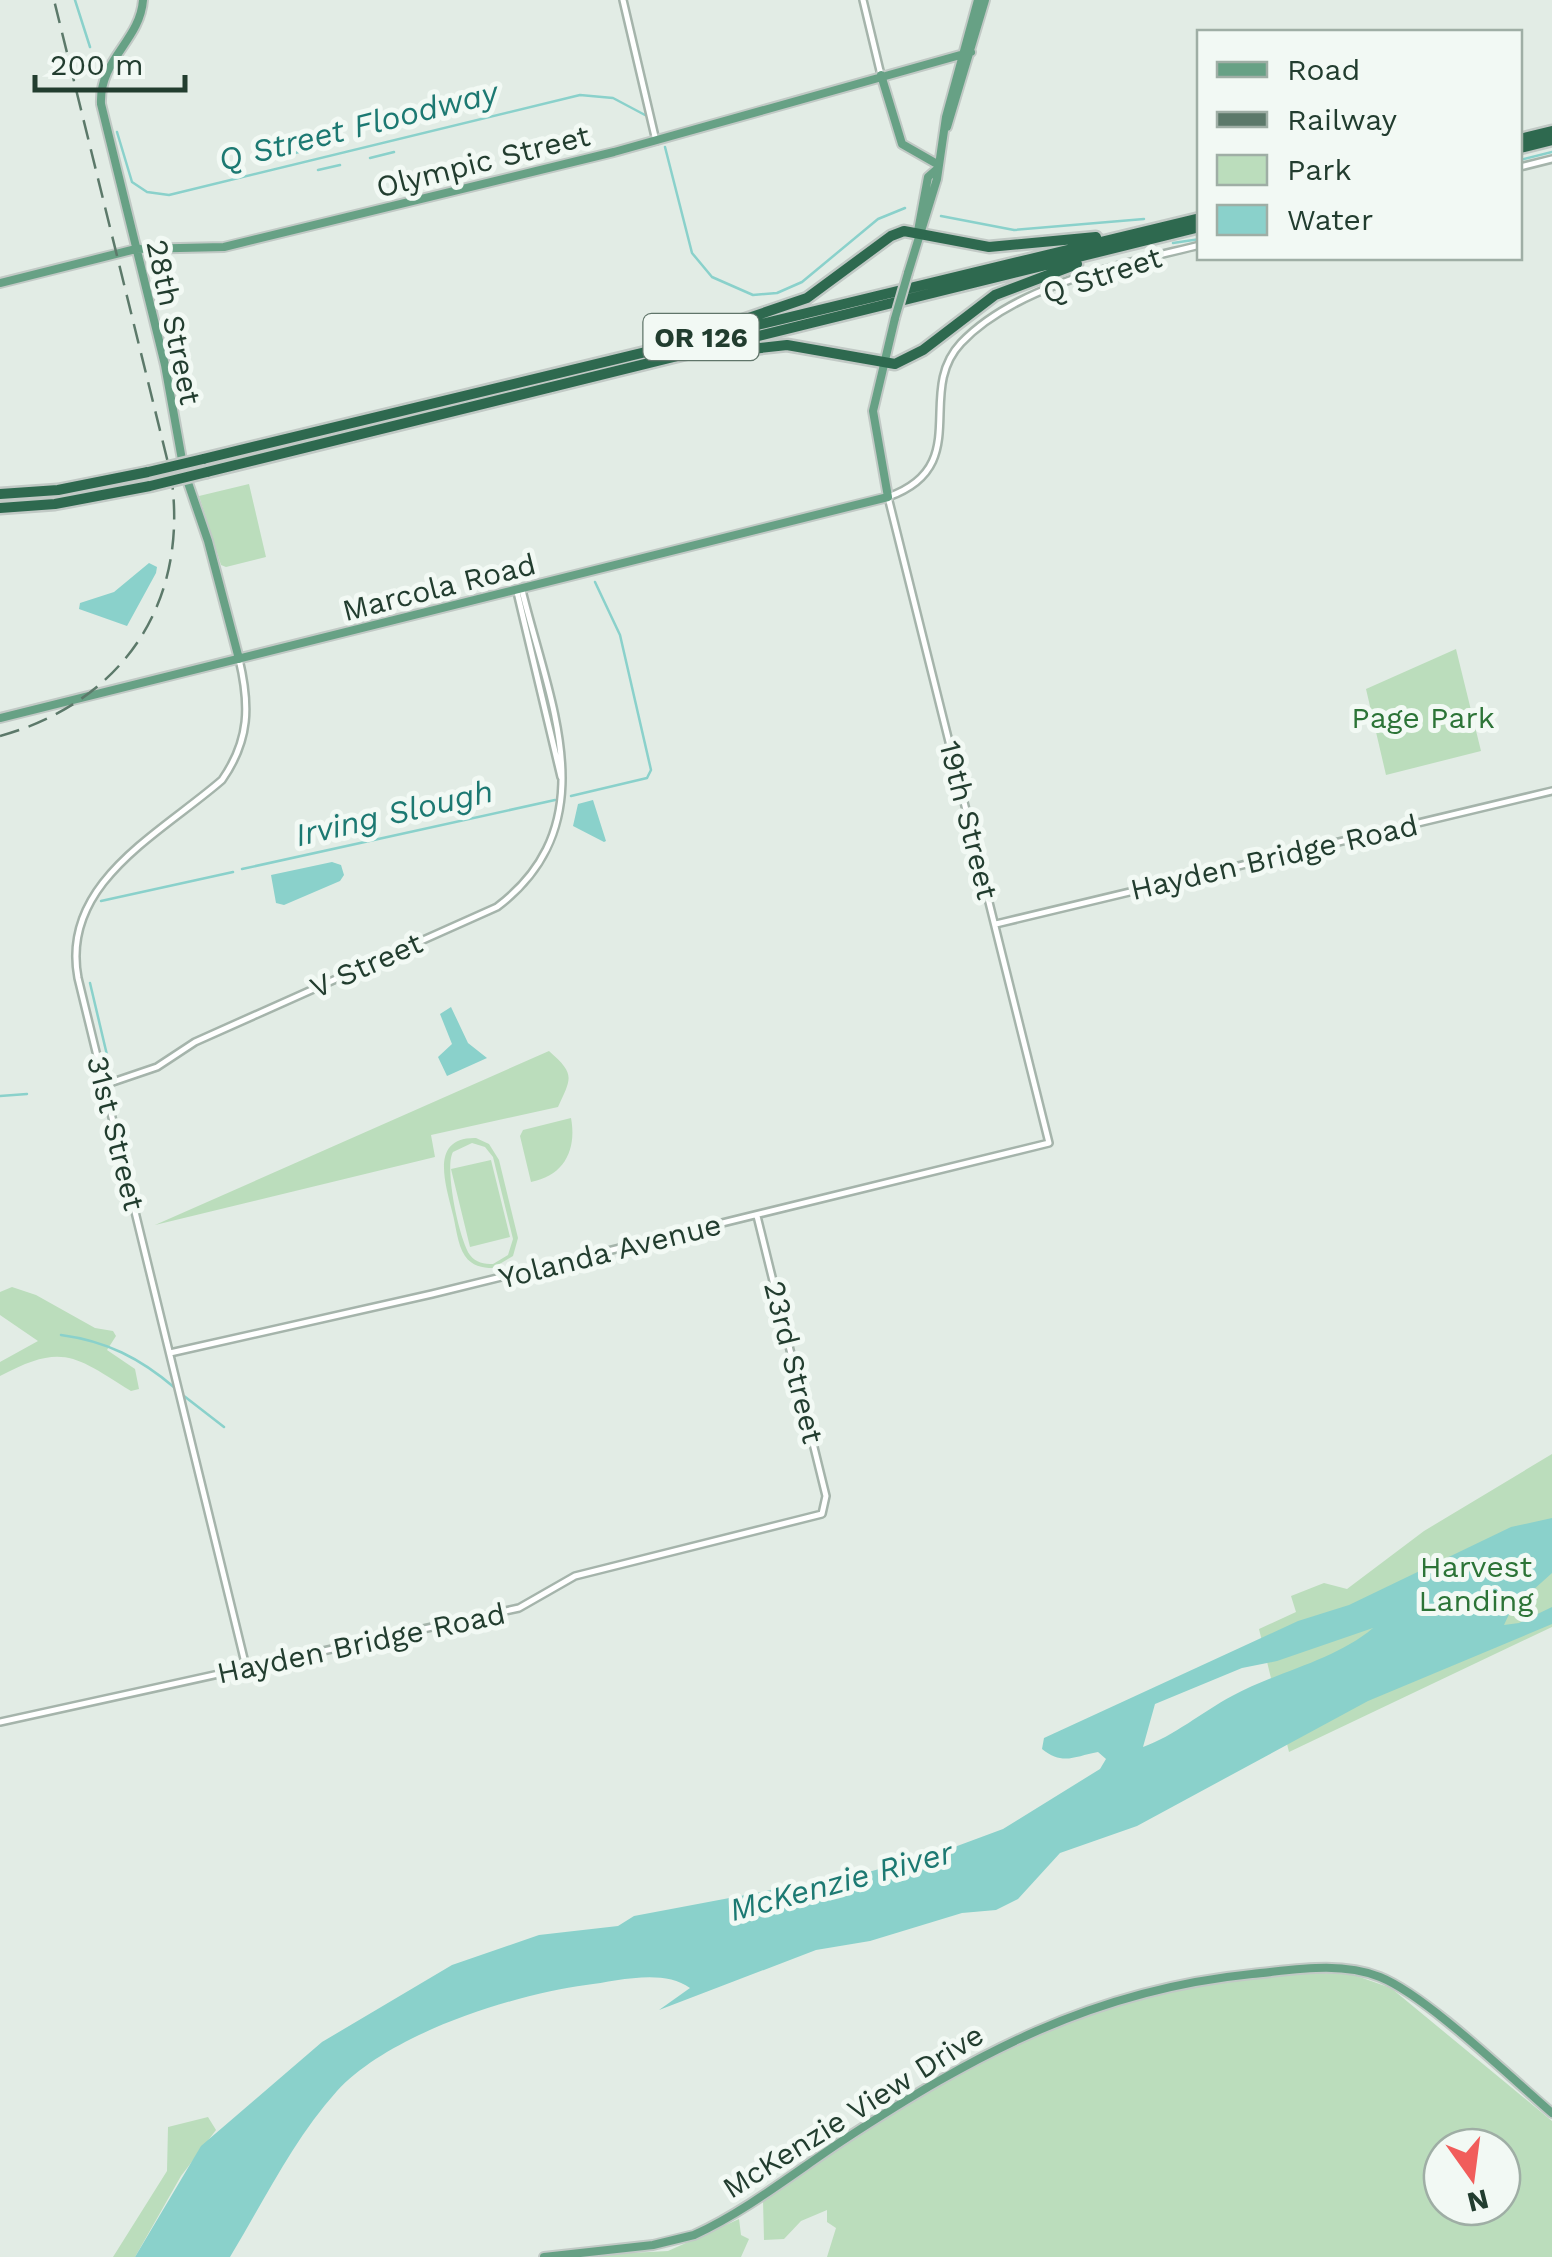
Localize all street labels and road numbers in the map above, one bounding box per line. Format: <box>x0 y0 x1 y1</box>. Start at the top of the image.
street label: Olympic Street <box>372 117 594 204</box>
street label: 28th Street <box>139 236 209 408</box>
street label: Q Street <box>1038 239 1166 311</box>
road number: OR 126 <box>644 314 758 360</box>
street label: Marcola Road <box>339 546 539 628</box>
street label: 19th Street <box>932 737 1006 903</box>
street label: Hayden Bridge Road <box>1127 807 1421 907</box>
street label: V Street <box>305 925 428 1005</box>
street label: 31st Street <box>80 1052 152 1214</box>
street label: Yolanda Avenue <box>495 1206 725 1296</box>
street label: 23rd Street <box>757 1277 831 1447</box>
street label: Hayden Bridge Road <box>214 1595 508 1691</box>
street label: McKenzie View Drive <box>716 2017 990 2205</box>

